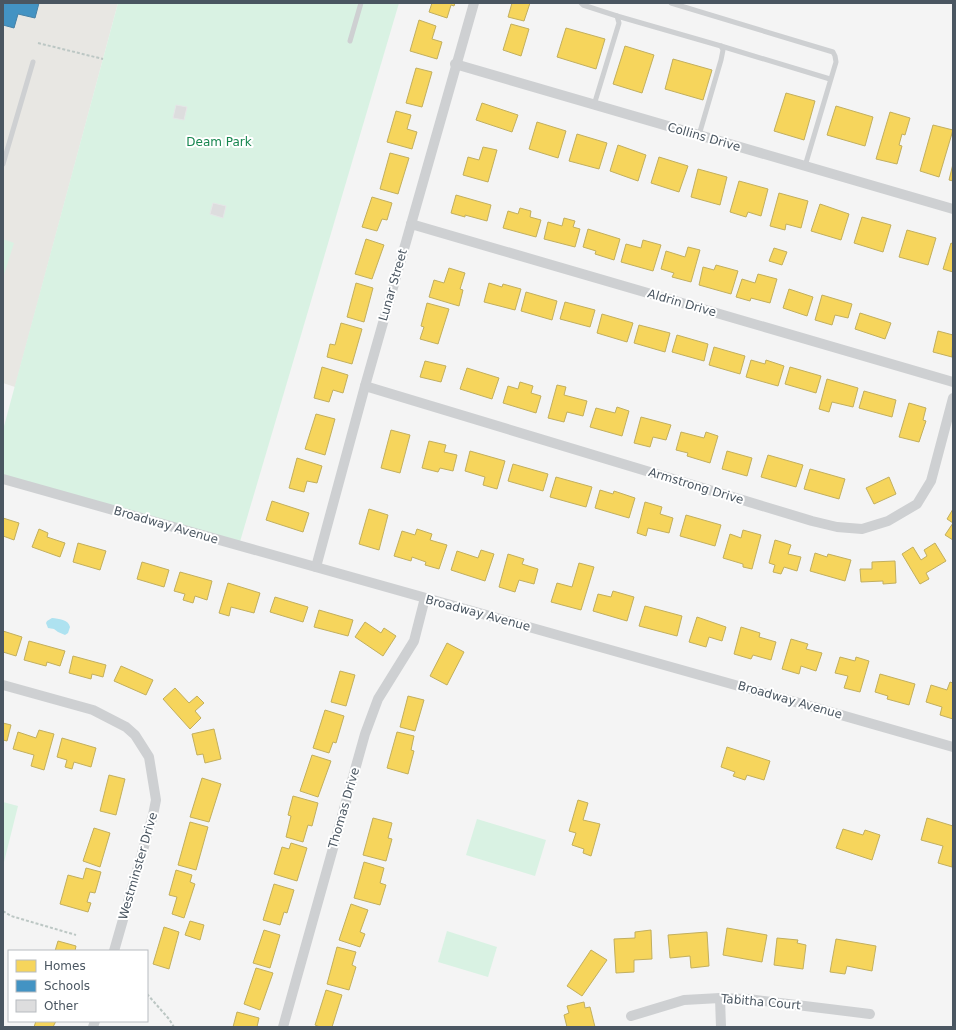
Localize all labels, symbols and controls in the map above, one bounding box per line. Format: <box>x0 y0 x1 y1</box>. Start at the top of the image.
street label: Collins Drive <box>666 120 742 154</box>
park label: Deam Park <box>186 135 252 149</box>
street label: Lunar Street <box>376 247 410 323</box>
street label: Aldrin Drive <box>646 287 718 319</box>
street label: Armstrong Drive <box>647 465 745 507</box>
street label: Broadway Avenue <box>112 503 220 547</box>
street label: Broadway Avenue <box>424 592 532 634</box>
street label: Broadway Avenue <box>736 678 844 722</box>
street label: Thomas Drive <box>326 766 362 851</box>
street label: Westminster Drive <box>116 811 160 921</box>
legend <box>8 950 148 1022</box>
text: Homes <box>44 959 86 973</box>
text: Schools <box>44 979 90 993</box>
street label: Tabitha Court <box>719 991 802 1012</box>
text: Other <box>44 999 78 1013</box>

